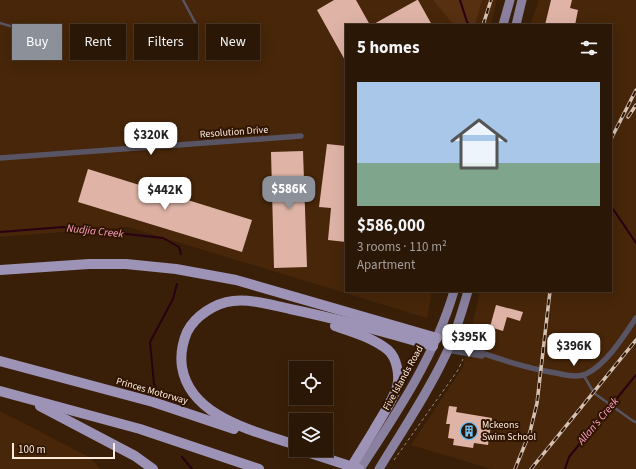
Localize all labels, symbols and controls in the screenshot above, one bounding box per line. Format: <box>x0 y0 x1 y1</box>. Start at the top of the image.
chip: Buy <box>12 24 62 60</box>
chip: Rent <box>70 24 126 60</box>
chip: Filters <box>134 24 198 60</box>
chip: New <box>206 24 260 60</box>
text: 5 homes <box>357 36 419 60</box>
icon: filters <box>578 37 600 59</box>
icon: home <box>443 108 515 180</box>
pin: $320K <box>123 122 179 156</box>
street label: Resolution Drive <box>199 123 269 141</box>
text: $320K <box>133 126 169 144</box>
pin: $586K <box>261 176 317 210</box>
pin: $442K <box>137 177 193 211</box>
text: $586K <box>271 180 307 198</box>
text: $442K <box>147 181 183 199</box>
text: $586,000 <box>357 214 425 238</box>
water label: Nudjia Creek <box>66 221 125 242</box>
text: 3 rooms · 110 m² <box>357 238 447 256</box>
text: Apartment <box>357 256 415 274</box>
pin: $395K <box>441 324 497 358</box>
text: $395K <box>451 328 487 346</box>
pin: $396K <box>546 333 602 367</box>
text: $396K <box>556 337 592 355</box>
street label: Five Islands Road <box>379 343 427 413</box>
map controls <box>289 361 333 457</box>
button: locate <box>289 361 333 405</box>
street label: Princes Motorway <box>114 374 190 408</box>
water label: Allan's Creek <box>573 394 623 449</box>
button: layers <box>289 413 333 457</box>
place label: Mckeons Swim School <box>482 418 536 444</box>
building icon: Mckeons Swim School <box>459 421 479 441</box>
scale bar <box>12 441 115 460</box>
text: 100 m <box>18 442 46 457</box>

